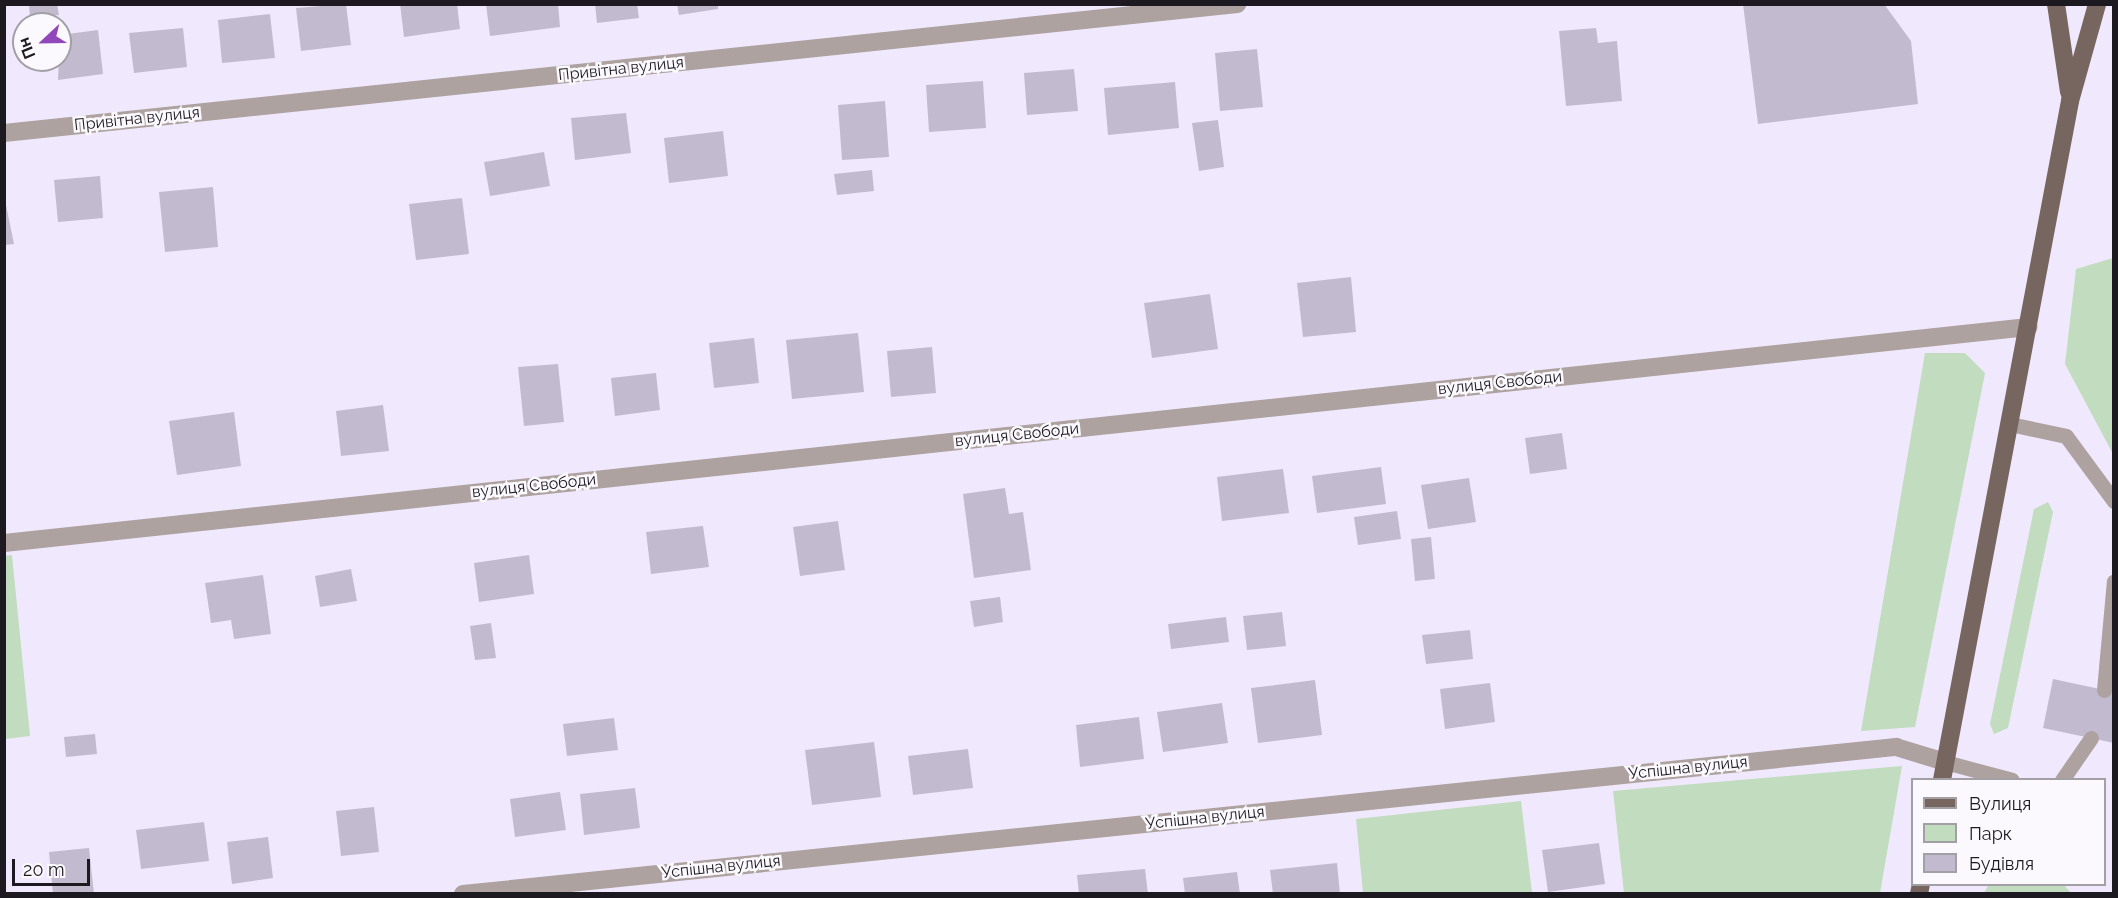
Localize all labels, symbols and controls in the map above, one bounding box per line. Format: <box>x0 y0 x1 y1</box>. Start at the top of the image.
north arrow <box>12 12 72 72</box>
text: Пн <box>14 35 39 62</box>
street label: Привітна вулиця <box>557 53 685 85</box>
street label: Привітна вулиця <box>73 103 201 135</box>
street label: вулиця Свободи <box>1437 367 1563 399</box>
street label: вулиця Свободи <box>954 419 1080 451</box>
street label: вулиця Свободи <box>471 470 597 502</box>
street label: Успішна вулиця <box>1628 752 1748 784</box>
legend <box>1911 778 2106 886</box>
text: Вулиця <box>1969 793 2031 814</box>
street label: Успішна вулиця <box>1145 802 1265 834</box>
text: Парк <box>1969 823 2012 844</box>
scale bar <box>15 847 93 885</box>
street label: Успішна вулиця <box>661 851 781 883</box>
text: Будівля <box>1969 853 2034 874</box>
text: 20 m <box>23 859 65 880</box>

